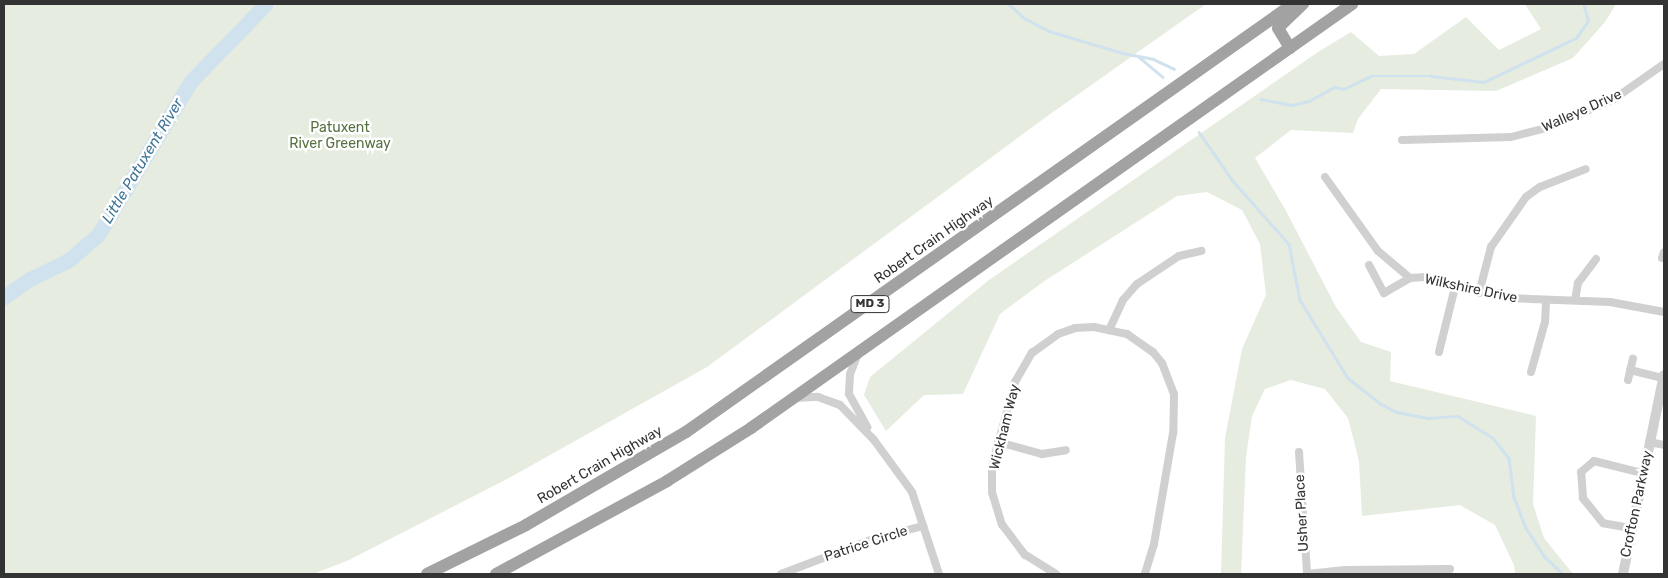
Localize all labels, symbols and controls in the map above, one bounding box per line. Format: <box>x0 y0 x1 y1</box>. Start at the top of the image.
street label: Walleye Drive <box>1540 86 1624 136</box>
water label: Little Patuxent River <box>99 95 187 227</box>
park label: Patuxent River Greenway <box>289 120 391 152</box>
street label: Robert Crain Highway <box>871 193 997 287</box>
street label: Wilkshire Drive <box>1423 271 1519 307</box>
road number: MD 3 <box>850 294 890 314</box>
street label: Wickham Way <box>986 382 1024 472</box>
street label: Robert Crain Highway <box>535 422 665 508</box>
street label: Crofton Parkway <box>1617 449 1657 559</box>
street label: Usher Place <box>1292 474 1312 552</box>
street label: Patrice Circle <box>822 523 910 565</box>

